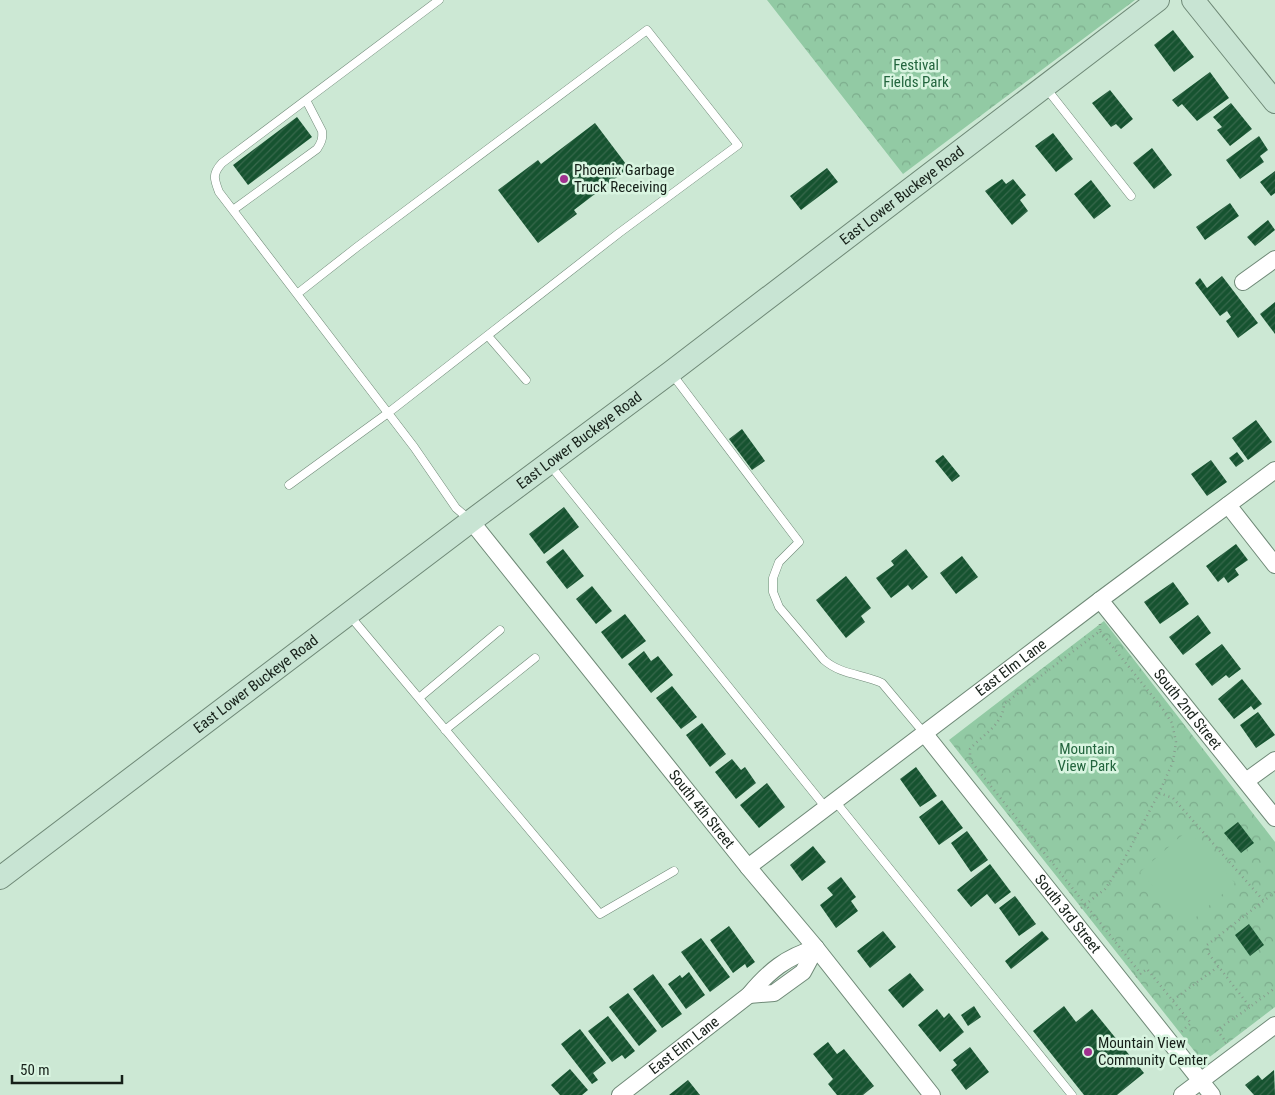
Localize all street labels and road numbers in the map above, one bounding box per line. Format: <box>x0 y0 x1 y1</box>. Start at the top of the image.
street label: East Lower Buckeye Road <box>836 142 968 249</box>
street label: East Lower Buckeye Road <box>513 388 645 493</box>
street label: East Lower Buckeye Road <box>190 631 322 737</box>
street label: East Elm Lane <box>972 635 1050 700</box>
street label: South 2nd Street <box>1150 665 1225 753</box>
street label: South 4th Street <box>665 766 738 852</box>
street label: South 3rd Street <box>1031 871 1105 957</box>
street label: East Elm Lane <box>645 1013 723 1078</box>

